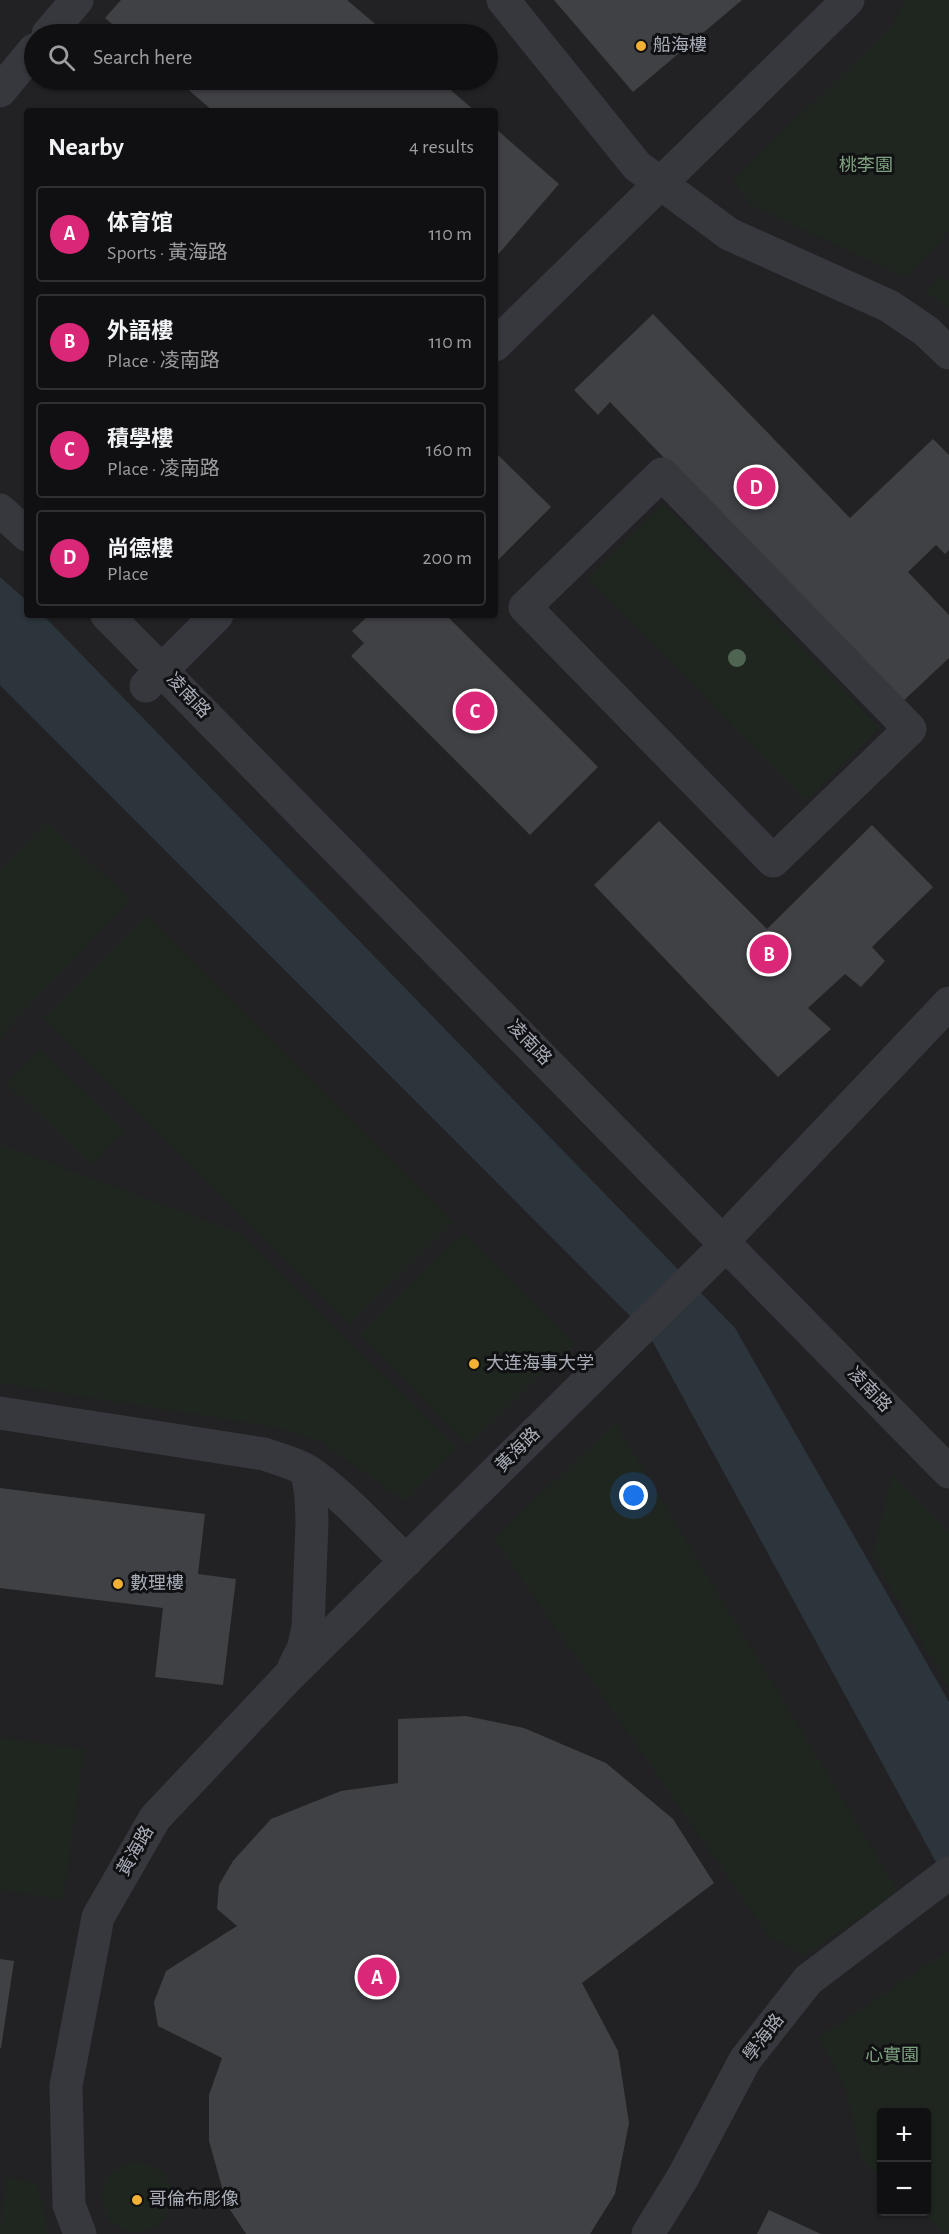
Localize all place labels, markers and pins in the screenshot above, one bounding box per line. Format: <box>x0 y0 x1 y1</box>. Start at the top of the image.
place label: 船海樓 <box>653 35 707 55</box>
marker: 船海樓 <box>634 39 648 53</box>
pin: D <box>736 464 776 510</box>
pin: C <box>456 688 494 734</box>
pin: B <box>750 932 788 976</box>
place label: 大连海事大学 <box>486 1353 594 1373</box>
marker: 大连海事大学 <box>467 1357 481 1371</box>
place label: 數理樓 <box>130 1573 184 1593</box>
marker: 數理樓 <box>111 1577 125 1591</box>
pin: A <box>358 1954 397 2000</box>
place label: 哥倫布彫像 <box>149 2189 239 2209</box>
marker: 哥倫布彫像 <box>130 2193 144 2207</box>

